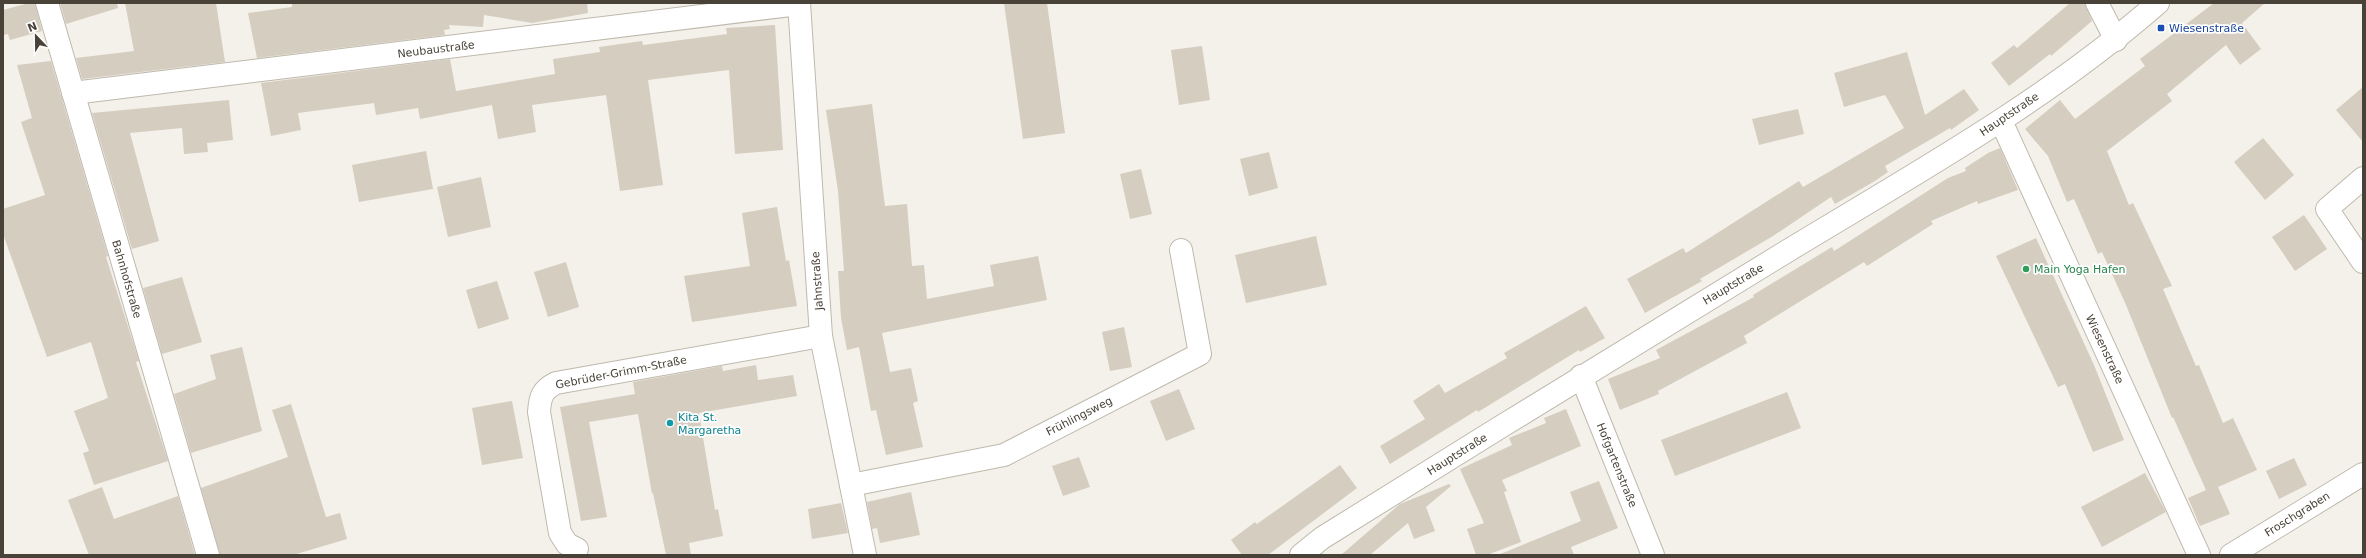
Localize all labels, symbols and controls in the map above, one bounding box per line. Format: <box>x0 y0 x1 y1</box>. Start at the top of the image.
north arrow <box>16 16 56 56</box>
text: N <box>26 19 39 35</box>
place label: Wiesenstraße <box>2169 22 2244 35</box>
marker: Wiesenstraße <box>2156 23 2166 33</box>
street label: Neubaustraße <box>397 38 476 61</box>
street label: Hauptstraße <box>1977 90 2041 139</box>
street label: Bahnhofstraße <box>109 239 144 320</box>
street label: Jahnstraße <box>809 251 826 312</box>
street label: Hauptstraße <box>1701 261 1766 308</box>
place label: Main Yoga Hafen <box>2034 263 2126 276</box>
marker: Main Yoga Hafen <box>2021 264 2031 274</box>
street label: Wiesenstraße <box>2083 313 2126 386</box>
street label: Gebrüder-Grimm-Straße <box>554 353 688 392</box>
street label: Frühlingsweg <box>1044 394 1114 439</box>
place label: Kita St. Margaretha <box>678 411 741 437</box>
marker: Kita St. Margaretha <box>665 418 675 428</box>
street label: Hofgartenstraße <box>1594 421 1640 510</box>
street label: Hauptstraße <box>1425 431 1490 478</box>
street label: Froschgraben <box>2262 489 2332 540</box>

